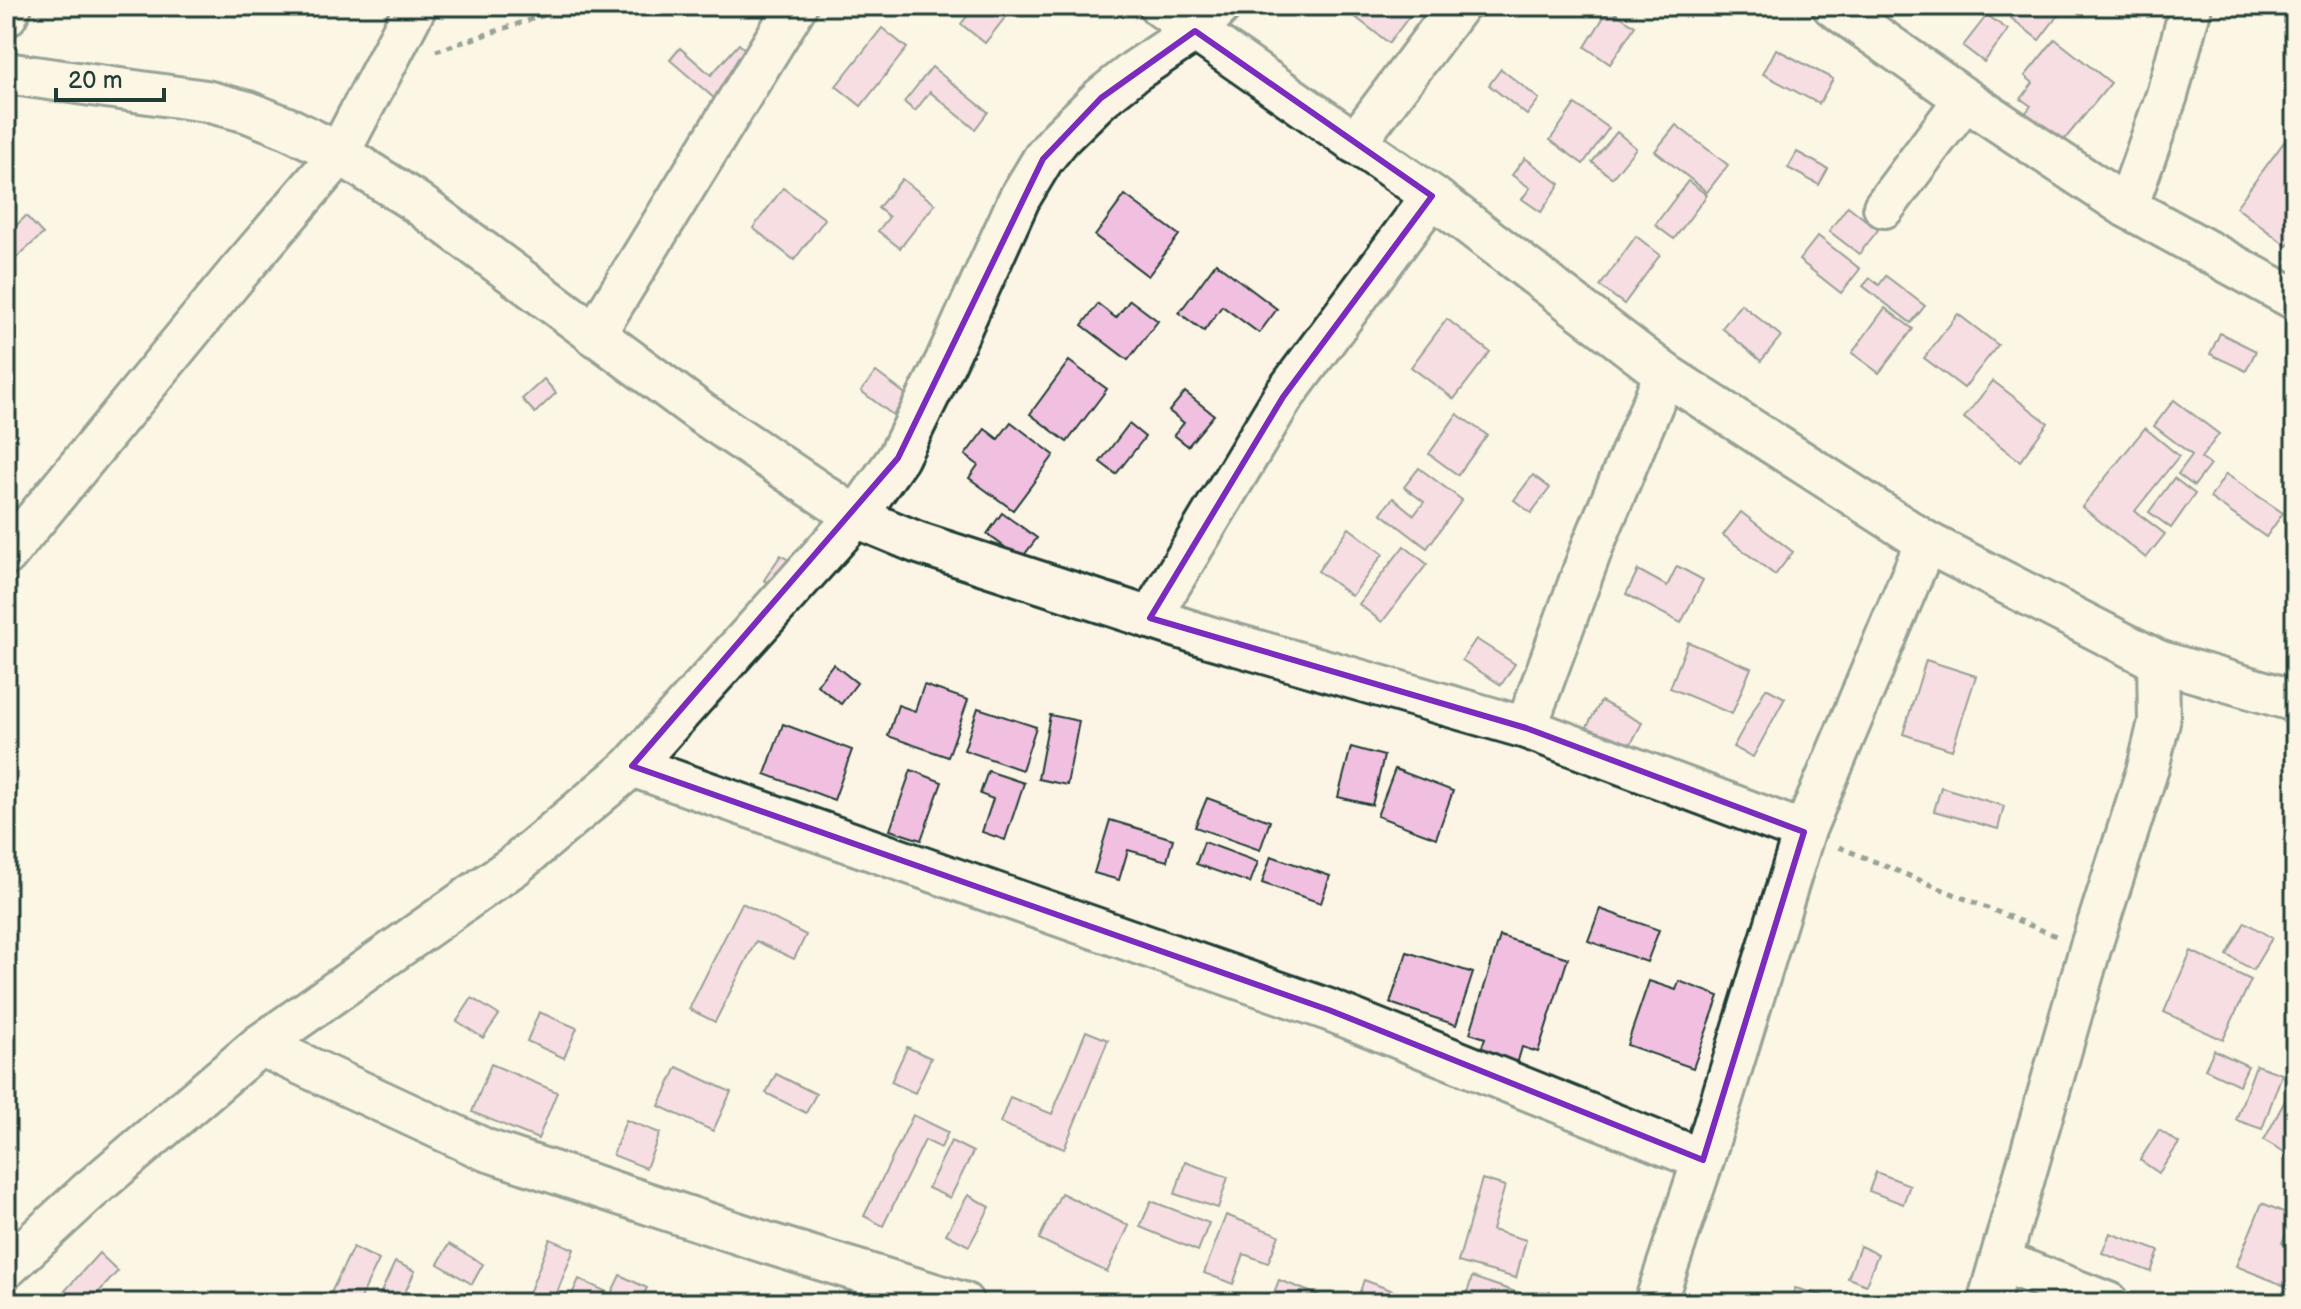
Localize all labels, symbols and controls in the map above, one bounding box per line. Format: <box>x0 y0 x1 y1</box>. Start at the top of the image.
scale bar <box>56 52 164 102</box>
text: 20 m <box>68 66 123 95</box>

